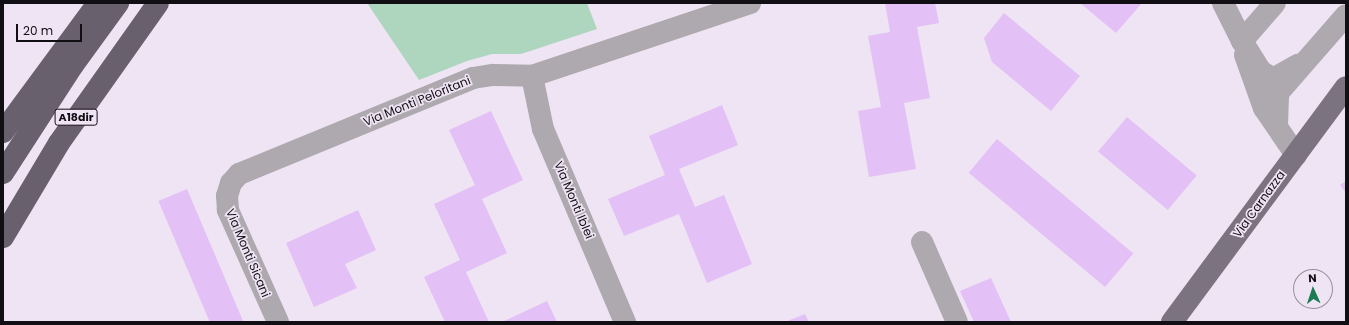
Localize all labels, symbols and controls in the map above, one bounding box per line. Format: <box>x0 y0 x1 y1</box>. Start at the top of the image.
scale bar <box>18 16 84 42</box>
text: 20 m <box>23 22 53 39</box>
street label: Via Monti Peloritani <box>361 73 473 129</box>
road number: A18dir <box>54 108 98 126</box>
street label: Via Monti Iblei <box>551 159 597 241</box>
street label: Via Carnazza <box>1230 168 1288 240</box>
street label: Via Monti Sicani <box>223 207 273 299</box>
north arrow <box>1293 269 1333 309</box>
text: N <box>1308 270 1317 286</box>

